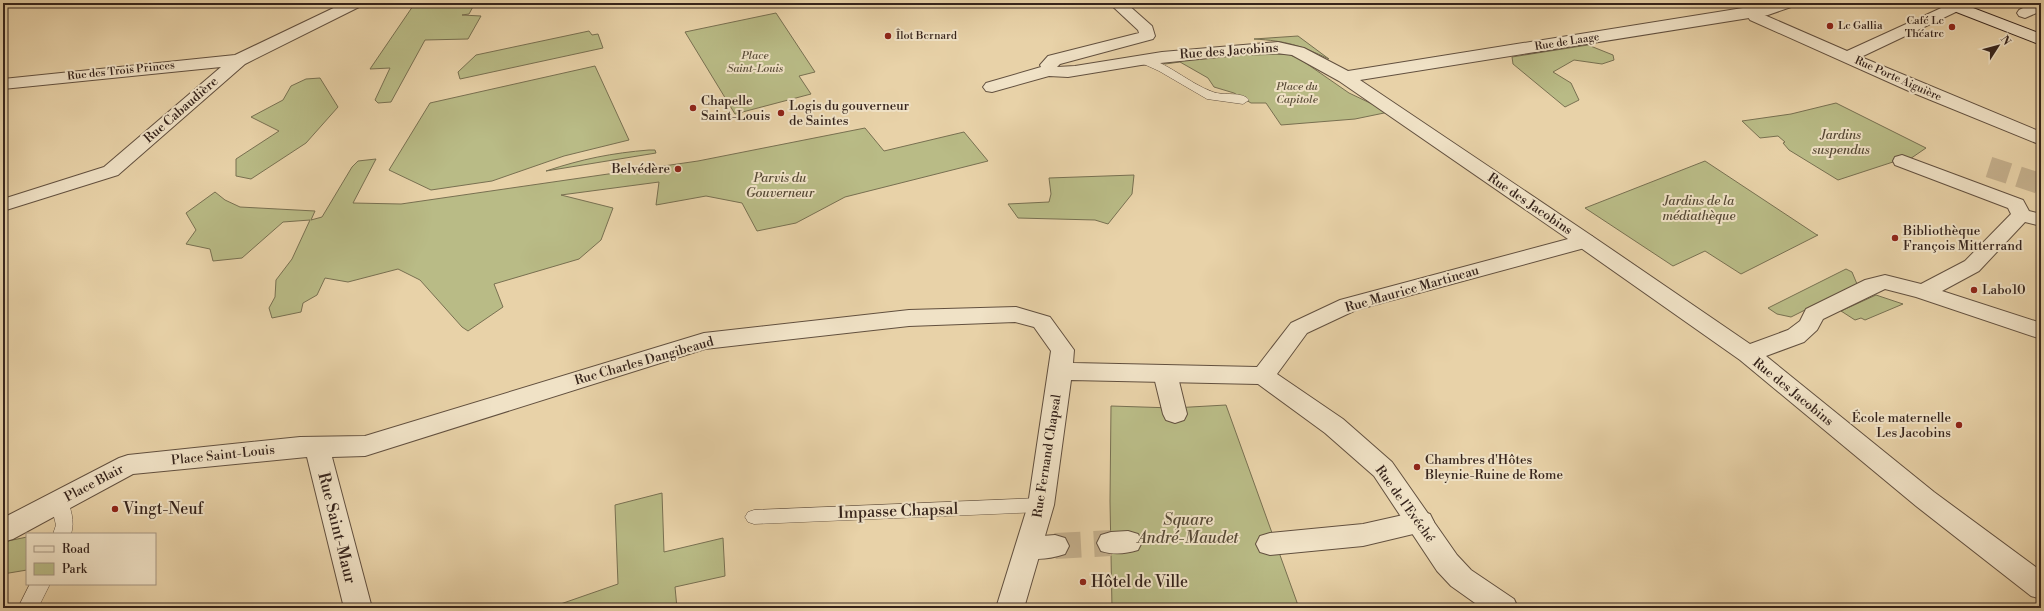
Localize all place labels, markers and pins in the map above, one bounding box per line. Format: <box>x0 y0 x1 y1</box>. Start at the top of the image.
place label: Café Le Théatre <box>1905 14 1944 41</box>
place label: Le Gallia <box>1838 19 1883 33</box>
marker: Le Gallia <box>1825 21 1835 31</box>
marker: Café Le Théatre <box>1947 22 1957 32</box>
place label: Îlot Bernard <box>896 28 958 43</box>
marker: Îlot Bernard <box>883 31 893 41</box>
place label: Chapelle Saint-Louis <box>701 93 770 124</box>
place label: Logis du gouverneur de Saintes <box>789 98 910 129</box>
marker: Chapelle Saint-Louis <box>688 103 698 113</box>
marker: Logis du gouverneur de Saintes <box>776 108 786 118</box>
place label: Belvédère <box>610 161 670 177</box>
marker: Belvédère <box>673 164 683 174</box>
place label: Bibliothèque François Mitterrand <box>1902 223 2023 254</box>
marker: Bibliothèque François Mitterrand <box>1890 233 1900 243</box>
place label: Labo10 <box>1982 282 2026 298</box>
marker: Labo10 <box>1969 285 1979 295</box>
place label: École maternelle Les Jacobins <box>1852 409 1951 441</box>
marker: École maternelle Les Jacobins <box>1954 420 1964 430</box>
place label: Chambres d'Hôtes Bleynie-Ruine de Rome <box>1424 452 1563 483</box>
marker: Chambres d'Hôtes Bleynie-Ruine de Rome <box>1412 462 1422 472</box>
place label: Vingt-Neuf <box>122 499 205 519</box>
marker: Vingt-Neuf <box>110 504 120 514</box>
place label: Hôtel de Ville <box>1091 572 1188 592</box>
marker: Hôtel de Ville <box>1078 577 1088 587</box>

